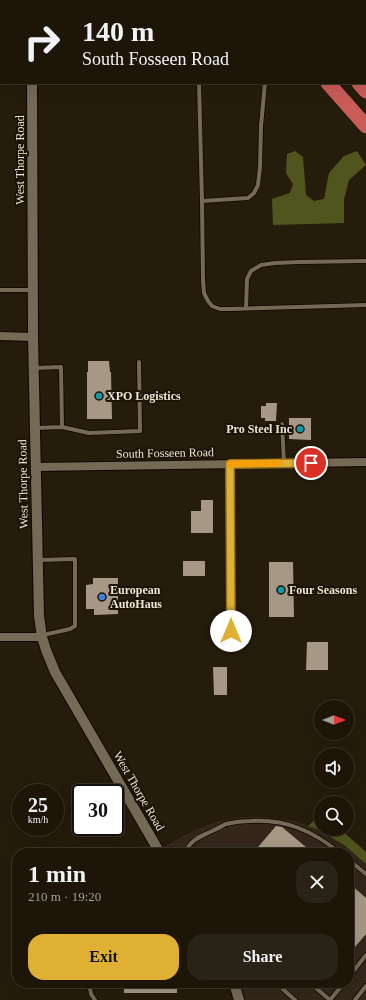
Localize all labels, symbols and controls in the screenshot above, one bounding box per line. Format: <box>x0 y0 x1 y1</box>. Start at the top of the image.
icon: right <box>16 16 68 68</box>
text: 140 m <box>82 16 154 47</box>
text: South Fosseen Road <box>82 49 229 69</box>
street label: West Thorpe Road <box>13 115 27 205</box>
place label: XPO Logistics <box>107 389 181 403</box>
marker: XPO Logistics <box>94 391 104 401</box>
place label: Pro Steel Inc <box>226 422 293 436</box>
marker: Pro Steel Inc <box>295 424 305 434</box>
street label: West Thorpe Road <box>15 439 31 529</box>
street label: South Fosseen Road <box>116 445 214 461</box>
pin <box>294 446 328 480</box>
icon: arrive <box>300 452 322 474</box>
place label: European AutoHaus <box>110 583 162 611</box>
place label: Four Seasons <box>289 583 357 597</box>
marker: Four Seasons <box>276 585 286 595</box>
marker: European AutoHaus <box>97 592 107 602</box>
position arrow <box>210 610 252 652</box>
north arrow <box>314 700 354 740</box>
map controls <box>314 700 354 836</box>
button: sound <box>314 748 354 788</box>
street label: West Thorpe Road <box>111 749 167 833</box>
speed limit sign: 30 <box>72 784 124 836</box>
text: 25 <box>28 794 48 816</box>
button: search <box>314 796 354 836</box>
text: km/h <box>28 814 48 825</box>
text: 1 min <box>28 861 86 887</box>
button: close <box>296 861 338 903</box>
text: 210 m · 19:20 <box>28 889 101 904</box>
button: Exit <box>28 934 179 980</box>
button: Share <box>187 934 338 980</box>

